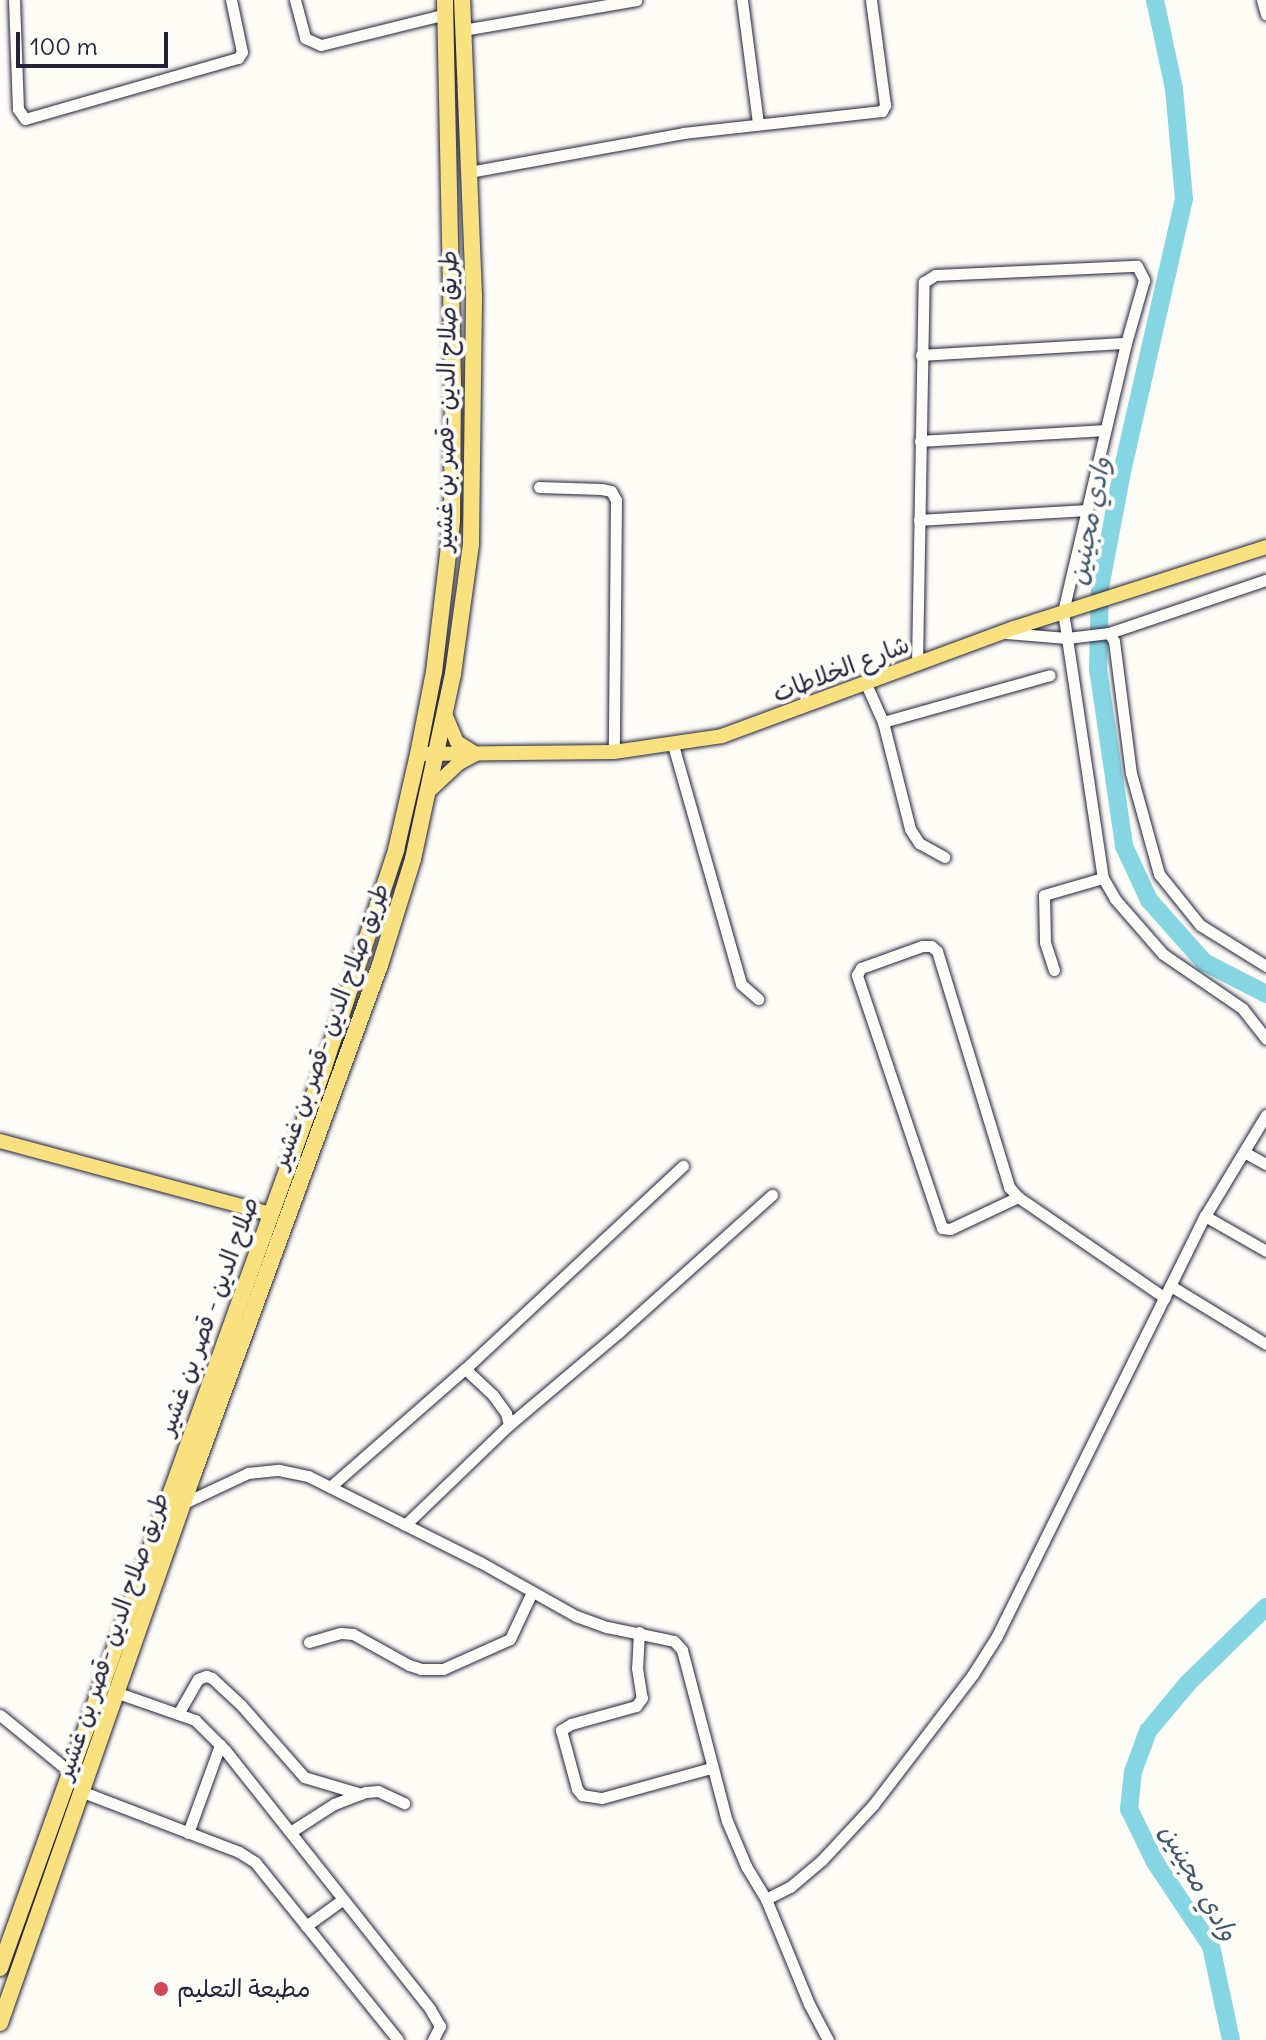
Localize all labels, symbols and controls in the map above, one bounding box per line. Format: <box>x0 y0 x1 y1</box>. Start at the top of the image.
scale bar <box>20 16 172 66</box>
text: 100 m <box>30 31 98 61</box>
street label: طريق صلاح الدين -قصر بن غشير <box>429 250 463 552</box>
water label: وادي مجينين <box>1061 454 1117 588</box>
street label: شارع الخلاطات <box>769 630 913 708</box>
street label: طريق صلاح الدين -قصر بن غشير <box>265 879 395 1173</box>
street label: صلاح الدين - قصر بن غشير <box>151 1193 265 1439</box>
street label: طريق صلاح الدين -قصر بن غشير <box>49 1489 175 1783</box>
water label: وادي مجينين <box>1153 1818 1245 1946</box>
place label: مطبعة التعليم <box>177 1975 310 2003</box>
marker: مطبعة التعليم <box>152 1980 170 1998</box>

